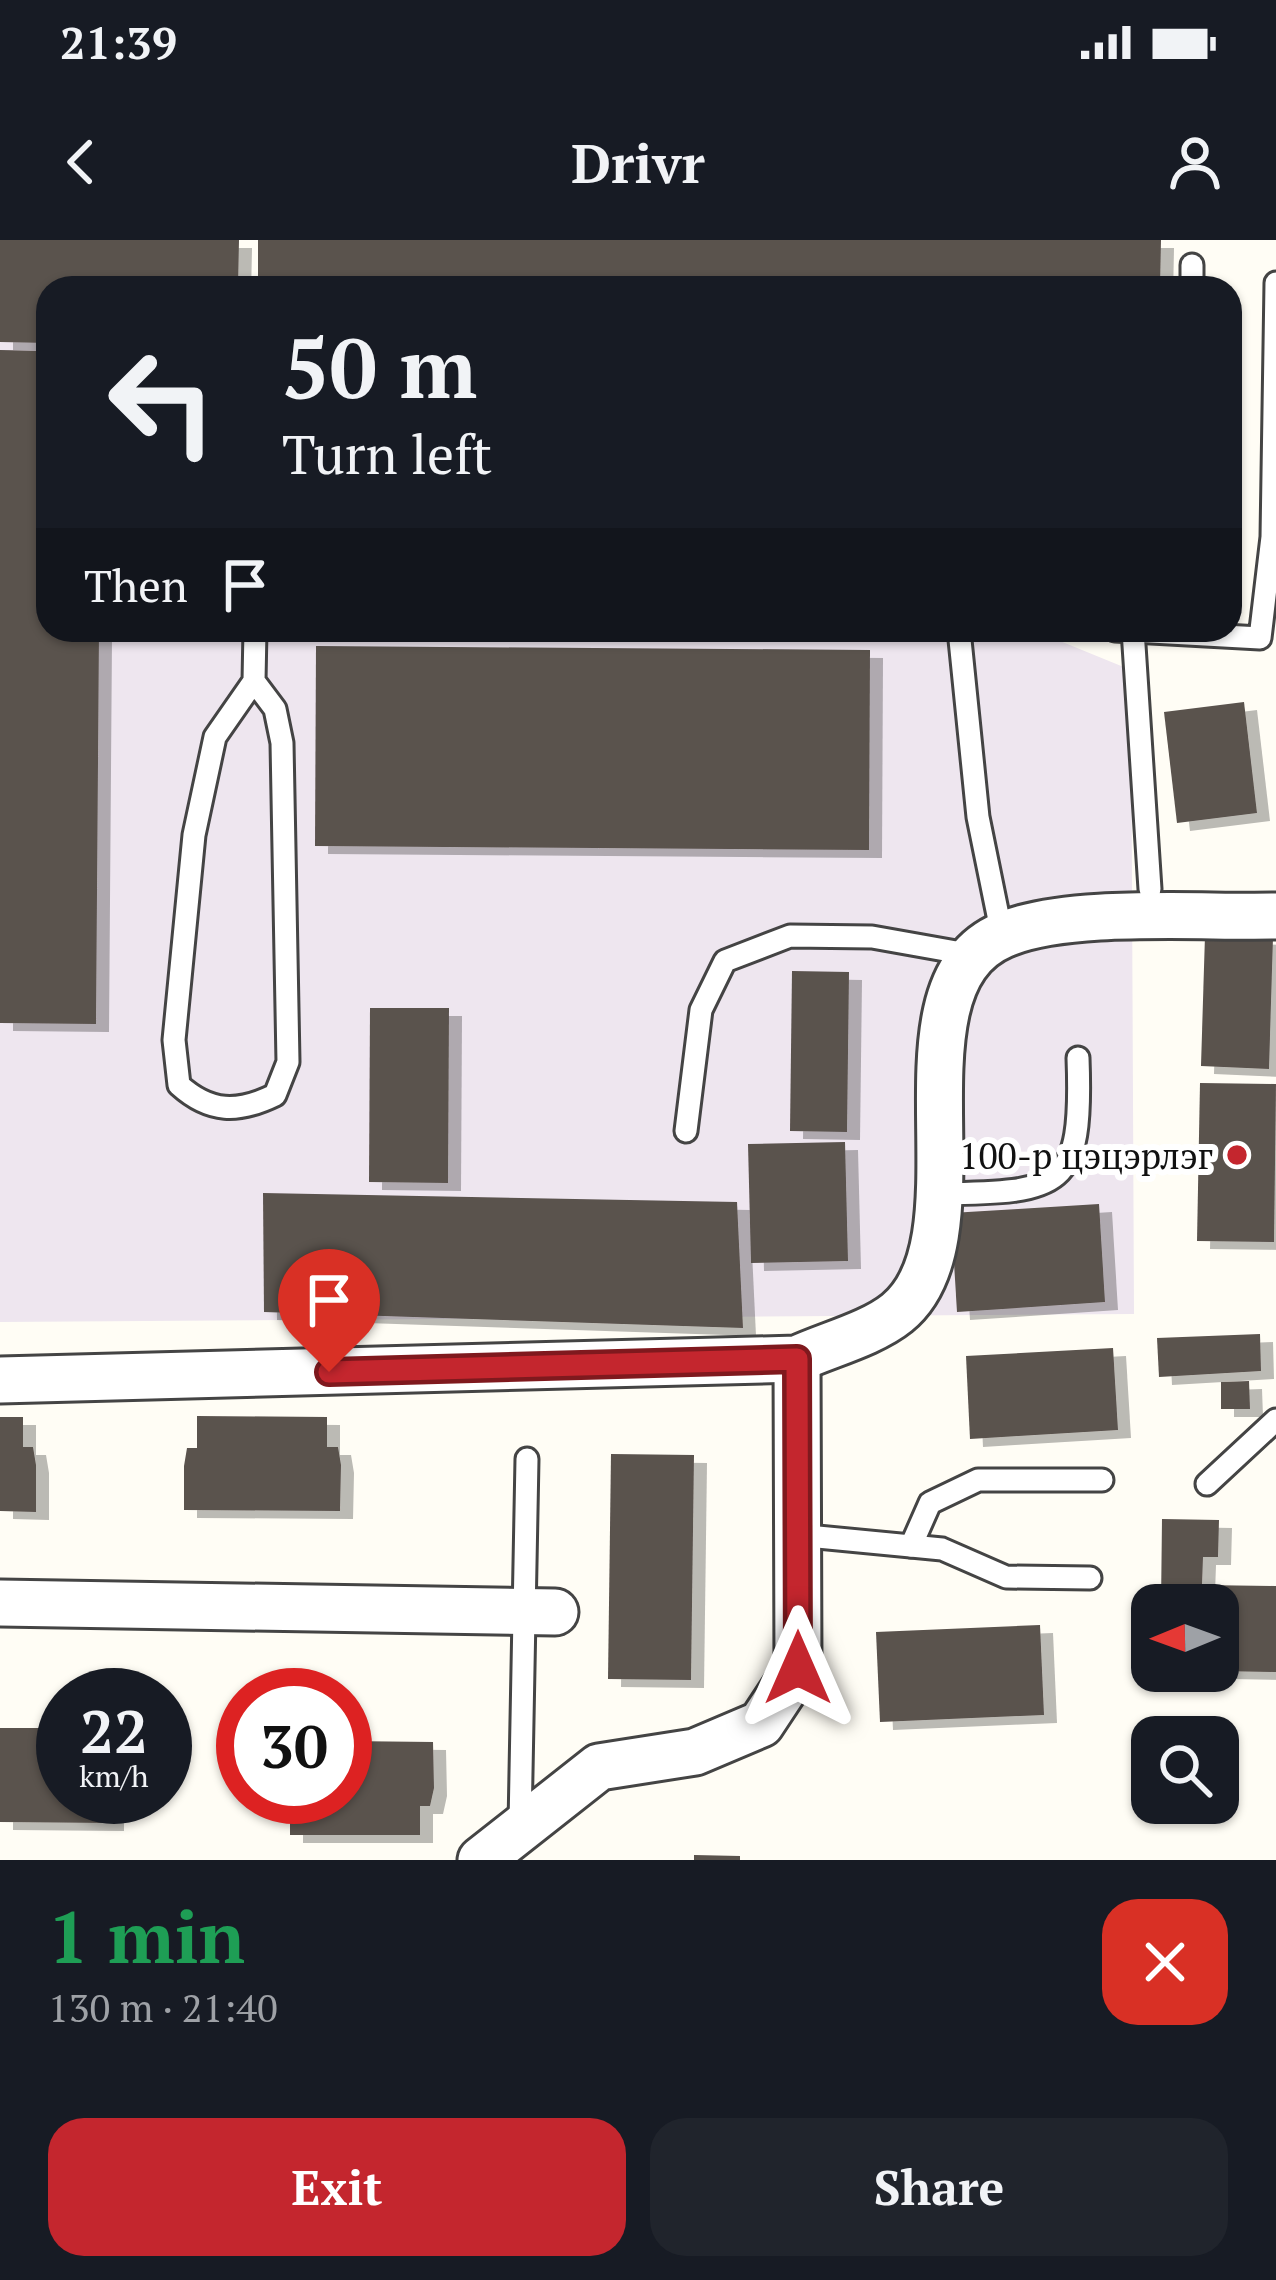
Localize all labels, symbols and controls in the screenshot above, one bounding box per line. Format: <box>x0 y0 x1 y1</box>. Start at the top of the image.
text: 21:39 <box>60 12 177 72</box>
text: Drivr <box>571 127 705 198</box>
icon: back <box>48 129 114 195</box>
icon: person <box>1162 129 1228 195</box>
text: 50 m <box>282 311 477 422</box>
icon: left <box>84 324 240 480</box>
text: Turn left <box>282 418 492 489</box>
icon: arrive <box>212 552 278 618</box>
text: Then <box>84 555 188 615</box>
place label: 100-р цэцэрлэг <box>959 1132 1213 1179</box>
marker: 100-р цэцэрлэг <box>1224 1142 1250 1168</box>
pin <box>278 1249 380 1372</box>
icon: arrive <box>296 1267 362 1333</box>
north arrow <box>1131 1584 1239 1692</box>
map controls <box>1131 1584 1239 1824</box>
position arrow <box>735 1605 861 1731</box>
speed limit sign: 30 <box>216 1668 372 1824</box>
text: 22 <box>80 1691 148 1770</box>
button: search <box>1131 1716 1239 1824</box>
text: km/h <box>79 1756 149 1796</box>
text: 1 min <box>48 1888 245 1984</box>
button: close <box>1102 1899 1228 2025</box>
text: 130 m · 21:40 <box>48 1981 278 2033</box>
button: Exit <box>48 2118 626 2256</box>
button: Share <box>650 2118 1228 2256</box>

